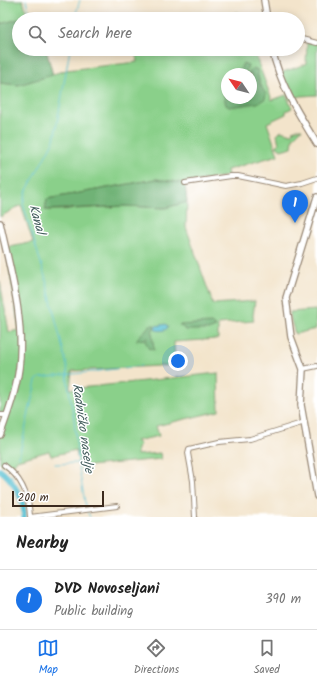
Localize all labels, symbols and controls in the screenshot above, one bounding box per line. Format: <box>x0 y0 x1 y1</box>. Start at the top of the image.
search box <box>12 12 305 56</box>
text: Search here <box>58 22 132 46</box>
icon: search <box>26 23 48 45</box>
north arrow <box>221 68 257 104</box>
pin: 1 <box>282 190 308 223</box>
water label: Kanal <box>23 202 51 239</box>
your location <box>168 351 188 371</box>
water label: Radničko naselje <box>66 382 99 475</box>
scale bar <box>12 489 104 508</box>
text: 200 m <box>18 489 49 507</box>
text: Nearby <box>16 530 68 557</box>
text: DVD Novoseljani <box>54 577 159 601</box>
text: 1 <box>27 589 31 610</box>
text: 390 m <box>265 589 301 610</box>
text: Public building <box>54 601 133 622</box>
tab: Map <box>37 637 59 679</box>
tab: Directions <box>134 637 179 679</box>
tab: Saved <box>254 637 280 679</box>

